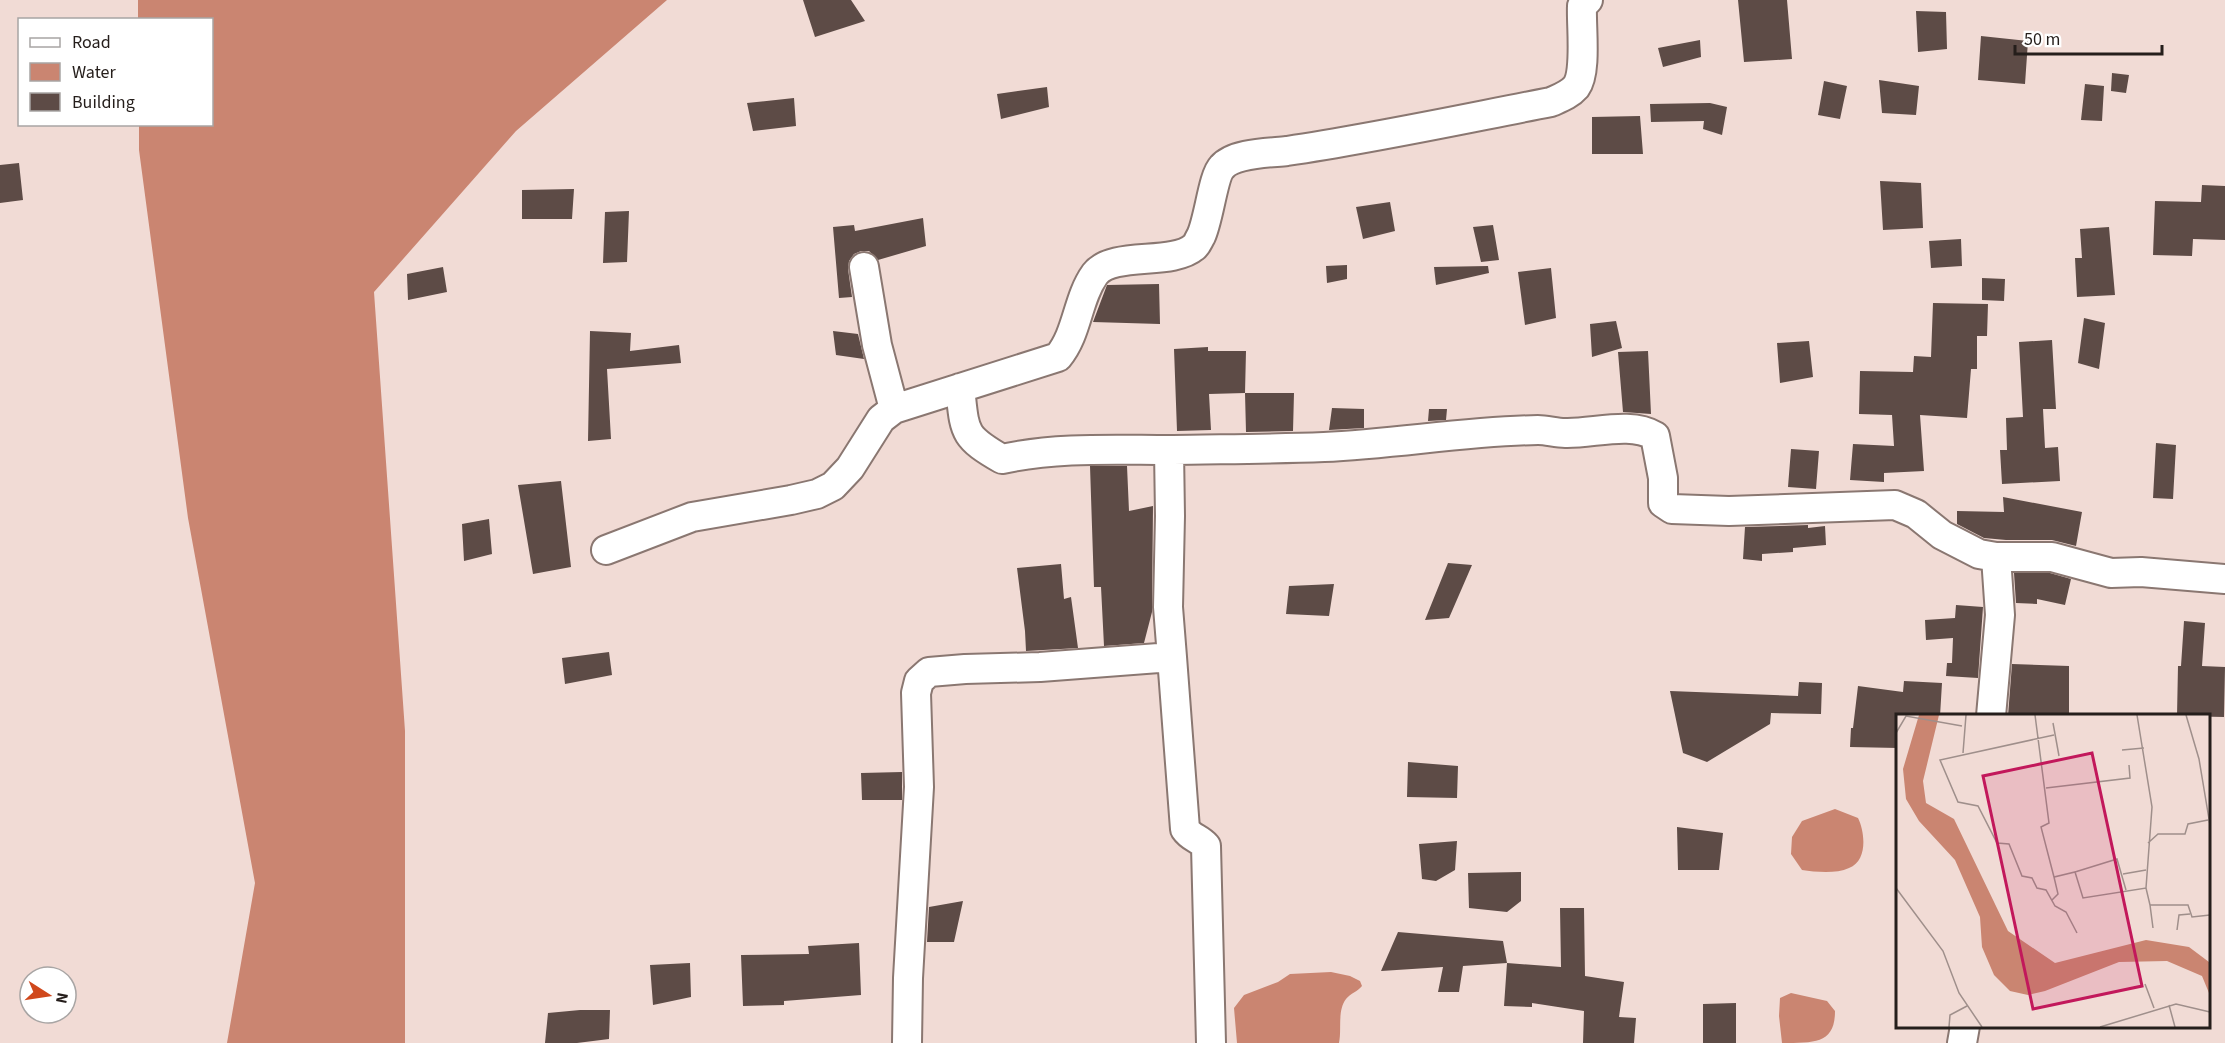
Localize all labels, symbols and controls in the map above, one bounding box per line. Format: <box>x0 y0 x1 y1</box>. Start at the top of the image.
legend <box>18 18 213 126</box>
scale bar <box>2015 18 2162 56</box>
text: 50 m <box>2024 27 2060 52</box>
text: Road <box>72 30 111 55</box>
text: Water <box>72 60 116 85</box>
text: Building <box>72 90 135 115</box>
inset map <box>1896 714 2210 1028</box>
north arrow <box>18 965 78 1025</box>
text: N <box>50 990 74 1005</box>

